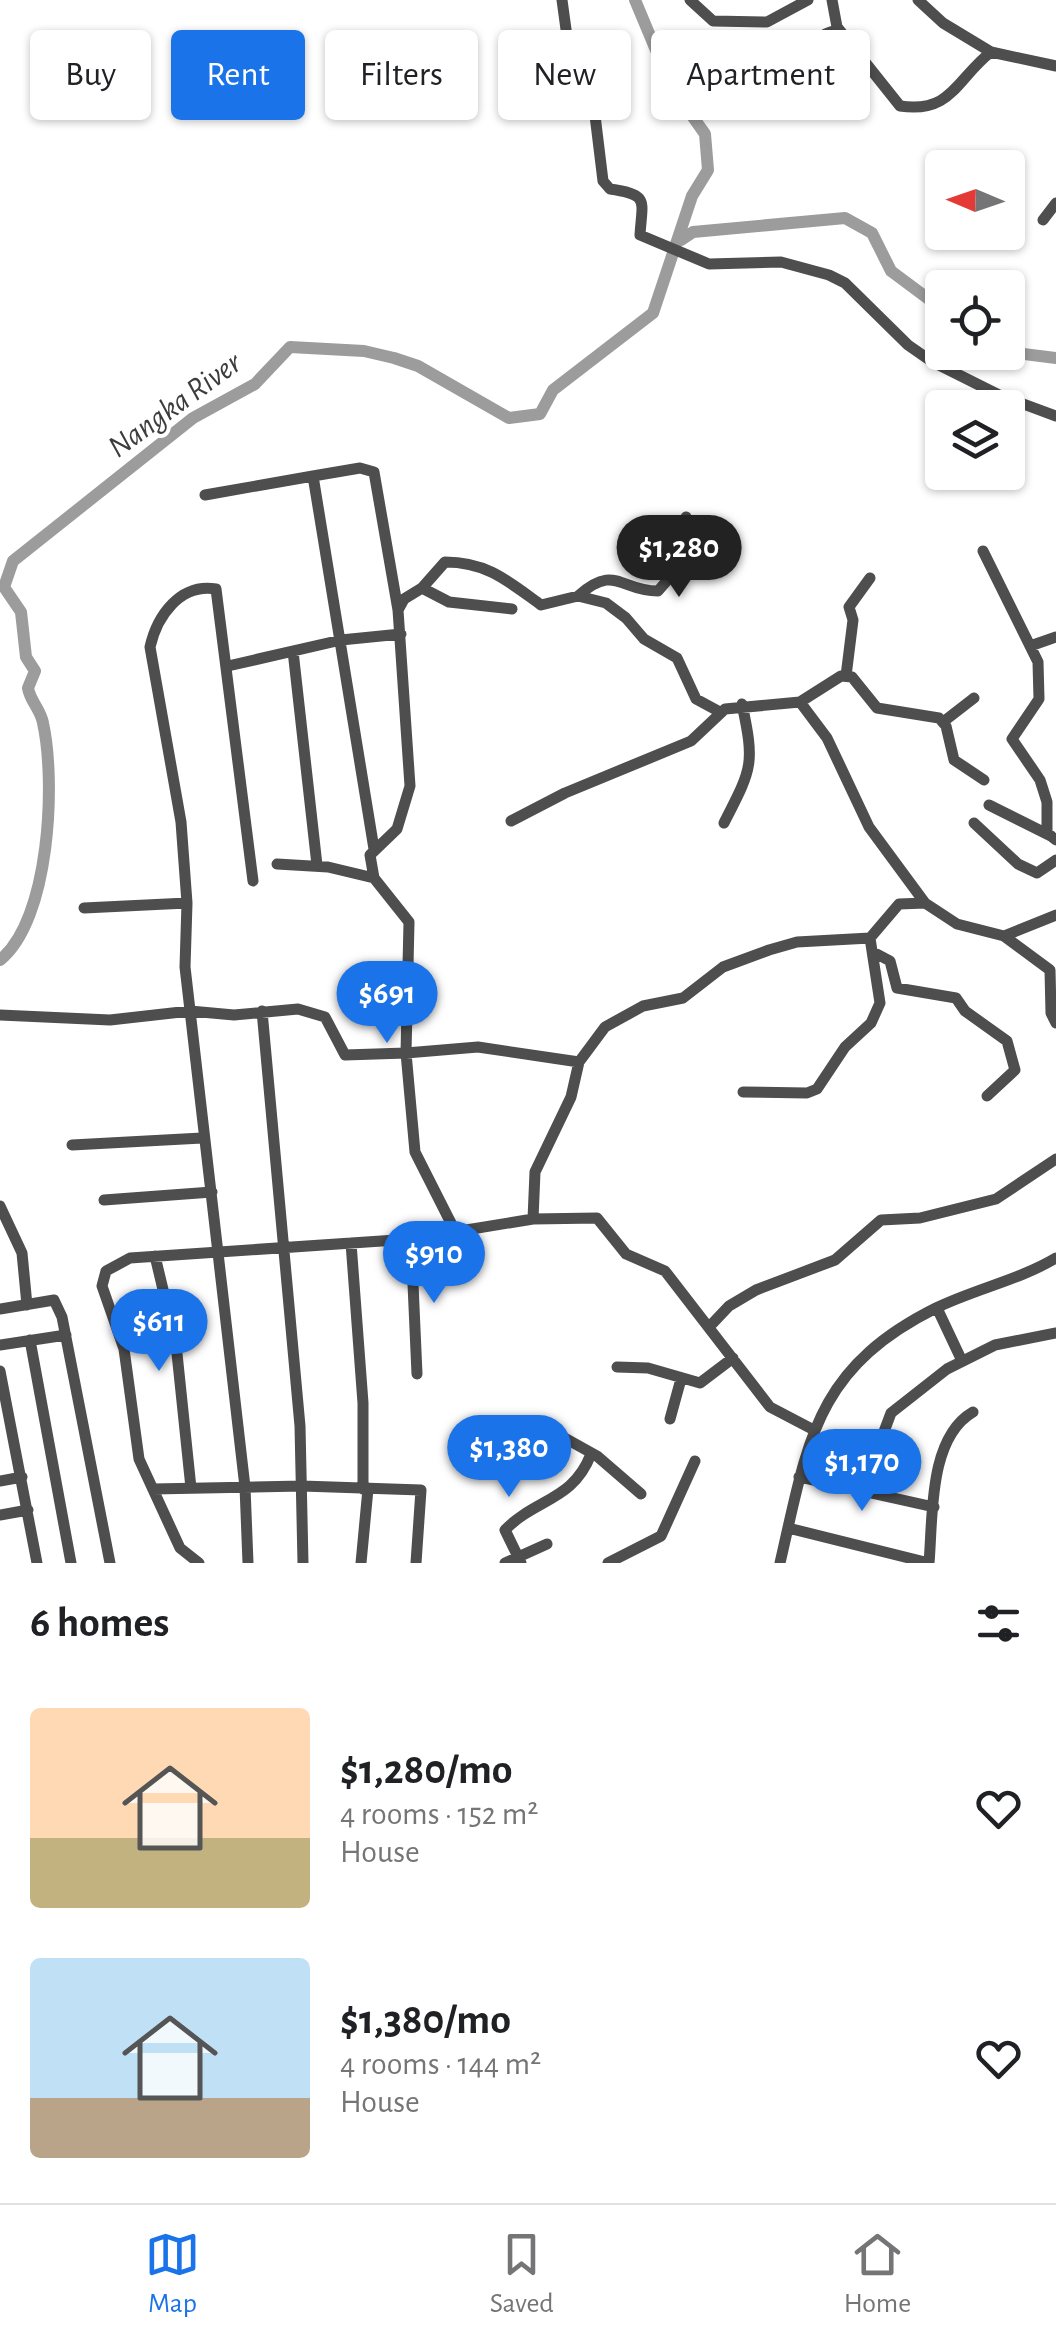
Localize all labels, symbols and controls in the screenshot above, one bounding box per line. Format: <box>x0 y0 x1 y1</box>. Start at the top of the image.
chip: Buy <box>30 30 151 120</box>
chip: Rent <box>171 30 305 120</box>
chip: Filters <box>325 30 478 120</box>
chip: New <box>498 30 631 120</box>
chip: Apartment <box>651 30 870 120</box>
north arrow <box>925 150 1025 250</box>
map controls <box>925 150 1025 490</box>
button: locate <box>925 270 1025 370</box>
water label: Nangka River <box>102 345 248 463</box>
button: layers <box>925 390 1025 490</box>
pin: $1,280 <box>598 515 760 600</box>
text: $1,280 <box>639 531 719 563</box>
pin: $691 <box>328 961 446 1046</box>
text: $691 <box>359 977 415 1009</box>
pin: $910 <box>375 1221 493 1306</box>
text: $910 <box>405 1237 463 1269</box>
pin: $611 <box>100 1289 218 1374</box>
text: $611 <box>133 1305 185 1337</box>
pin: $1,380 <box>428 1415 590 1500</box>
pin: $1,170 <box>781 1429 943 1514</box>
text: $1,380 <box>469 1431 549 1463</box>
text: $1,170 <box>824 1445 900 1477</box>
icon: filters <box>971 1596 1026 1651</box>
text: 6 homes <box>30 1602 169 1644</box>
icon: home <box>110 1748 230 1868</box>
text: $1,280/mo <box>340 1749 513 1791</box>
icon: heart <box>971 1781 1026 1836</box>
text: 4 rooms · 152 m² <box>340 1798 538 1830</box>
text: House <box>340 1836 420 1868</box>
icon: home <box>110 1998 230 2118</box>
text: $1,380/mo <box>340 1999 511 2041</box>
icon: heart <box>971 2031 1026 2086</box>
text: 4 rooms · 144 m² <box>340 2048 541 2080</box>
text: House <box>340 2086 420 2118</box>
tab: Map <box>145 2227 200 2321</box>
tab: Saved <box>490 2227 554 2321</box>
tab: Home <box>844 2227 911 2321</box>

